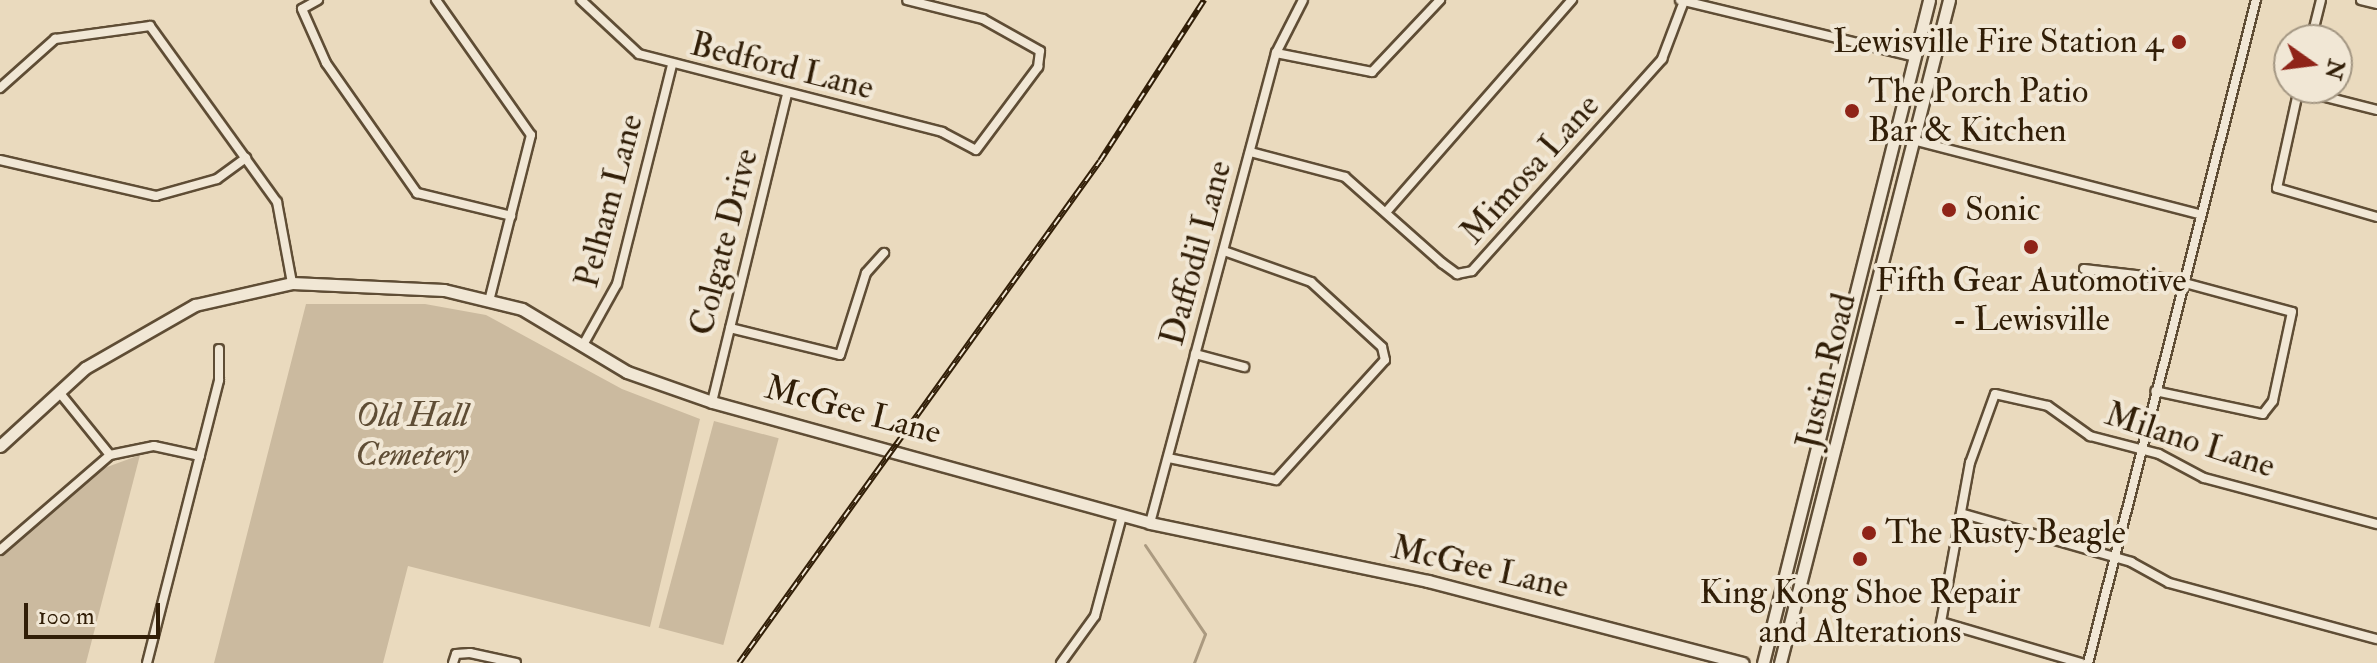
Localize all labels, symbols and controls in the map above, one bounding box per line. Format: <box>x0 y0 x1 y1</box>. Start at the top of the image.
place label: Lewisville Fire Station 4 <box>1833 22 2163 62</box>
street label: Bedford Lane <box>686 24 878 108</box>
north arrow <box>2273 24 2353 104</box>
marker: Lewisville Fire Station 4 <box>2170 33 2188 51</box>
text: N <box>2318 56 2350 82</box>
place label: The Porch Patio Bar & Kitchen <box>1868 71 2088 150</box>
street label: Mimosa Lane <box>1452 86 1608 252</box>
marker: The Porch Patio Bar & Kitchen <box>1843 102 1861 120</box>
street label: Pelham Lane <box>566 110 652 292</box>
street label: Colgate Drive <box>681 145 767 339</box>
street label: Daffodil Lane <box>1152 156 1240 350</box>
place label: Sonic <box>1965 190 2040 230</box>
marker: Sonic <box>1940 201 1958 219</box>
marker: Fifth Gear Automotive - Lewisville <box>2022 238 2040 256</box>
place label: Fifth Gear Automotive - Lewisville <box>1875 260 2187 340</box>
street label: Justin Road <box>1787 289 1865 453</box>
street label: McGee Lane <box>761 367 945 453</box>
street label: Milano Lane <box>2100 393 2280 487</box>
park label: Old Hall Cemetery <box>355 395 469 474</box>
place label: The Rusty Beagle <box>1885 513 2126 553</box>
marker: The Rusty Beagle <box>1860 524 1878 542</box>
street label: McGee Lane <box>1387 527 1573 607</box>
marker: King Kong Shoe Repair and Alterations <box>1851 550 1869 568</box>
place label: King Kong Shoe Repair and Alterations <box>1700 572 2020 652</box>
scale bar <box>28 587 164 637</box>
text: 100 m <box>38 601 95 632</box>

